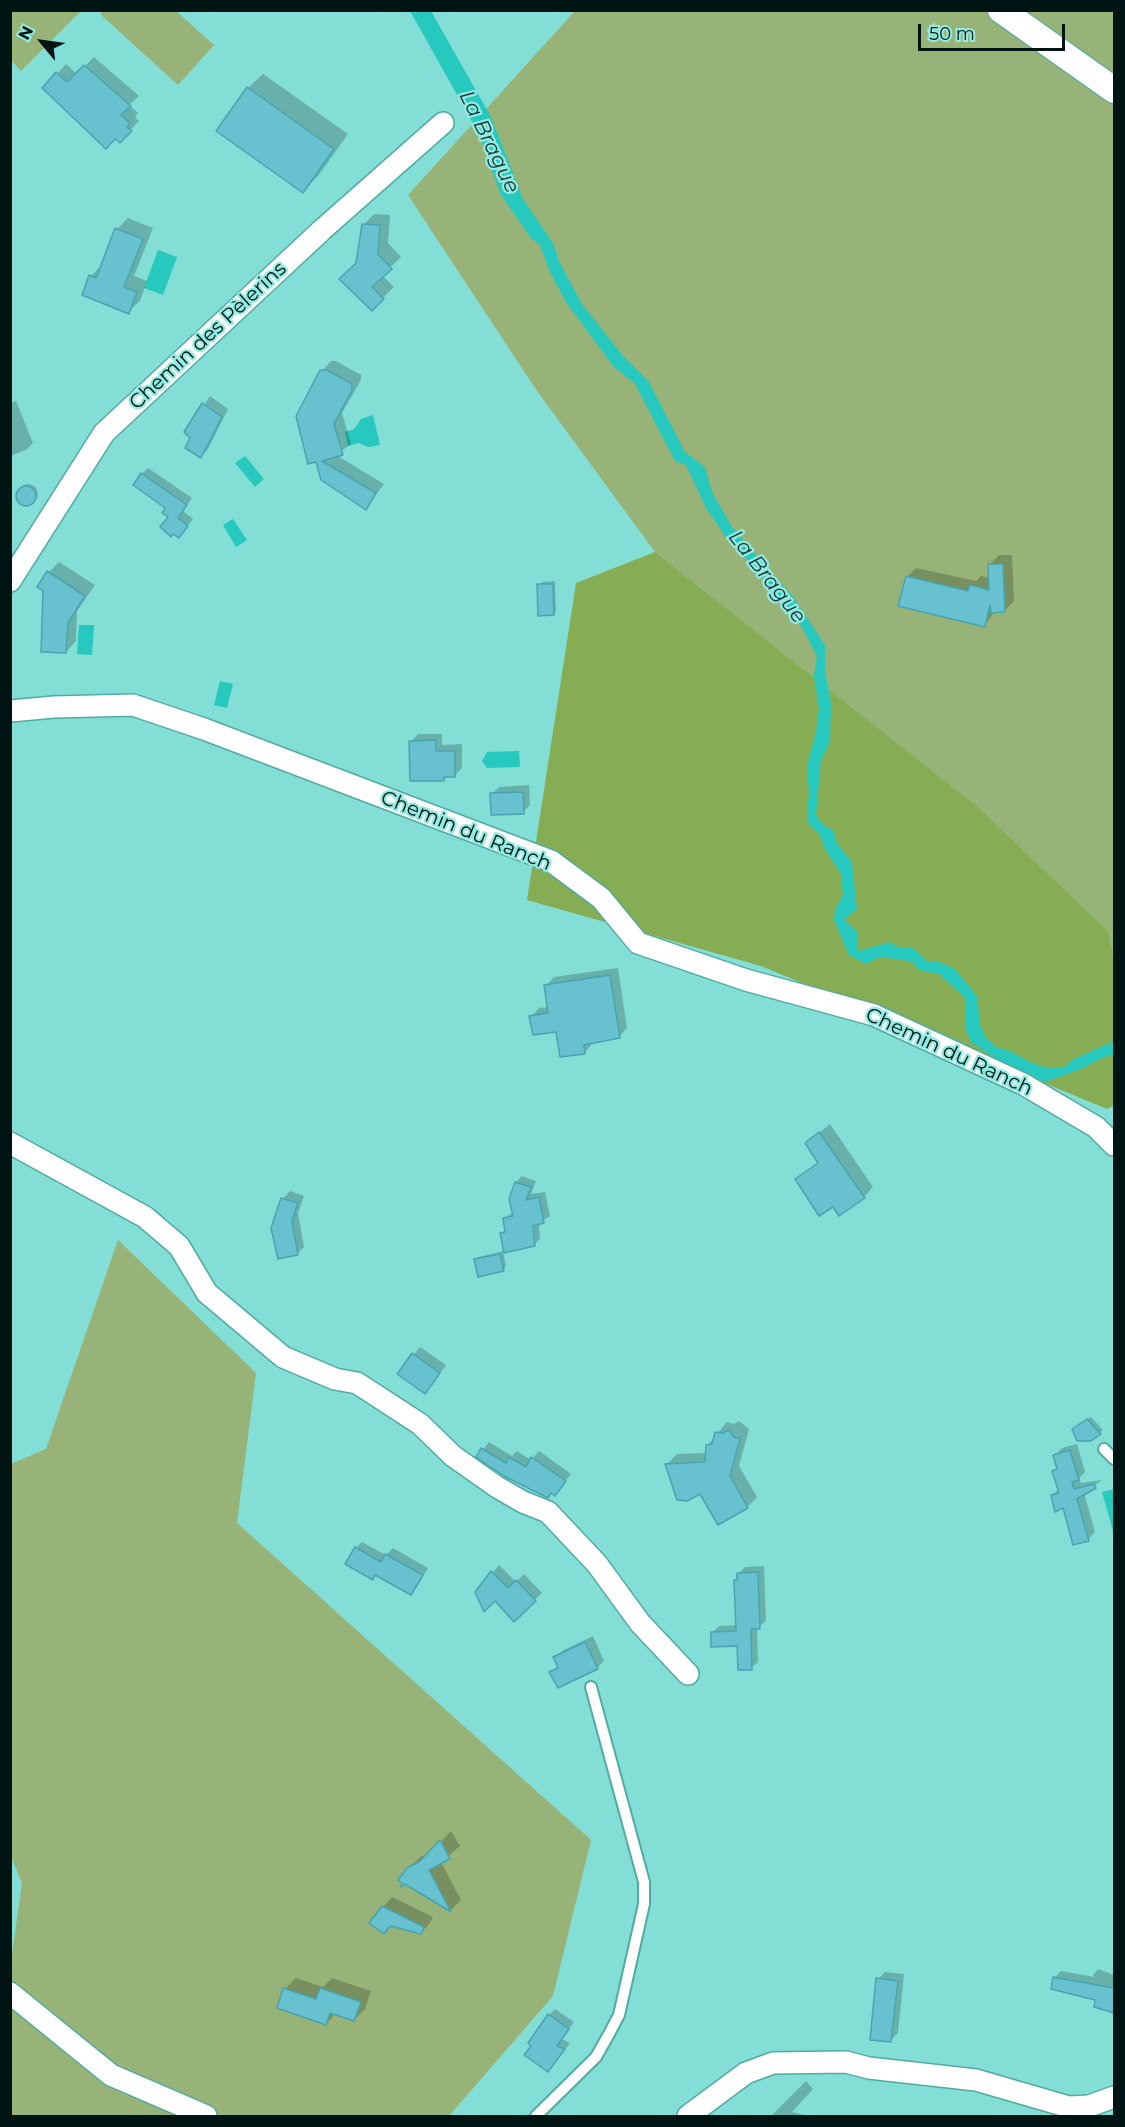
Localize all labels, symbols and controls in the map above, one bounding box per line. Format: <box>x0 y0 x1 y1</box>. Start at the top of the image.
north arrow <box>12 12 72 72</box>
scale bar <box>921 12 1068 50</box>
text: N <box>14 23 37 43</box>
text: 50 m <box>929 23 975 45</box>
water label: La Brague <box>453 86 525 198</box>
street label: Chemin des Pèlerins <box>125 257 291 415</box>
water label: La Brague <box>723 525 811 629</box>
street label: Chemin du Ranch <box>377 786 555 876</box>
street label: Chemin du Ranch <box>862 1003 1036 1101</box>

